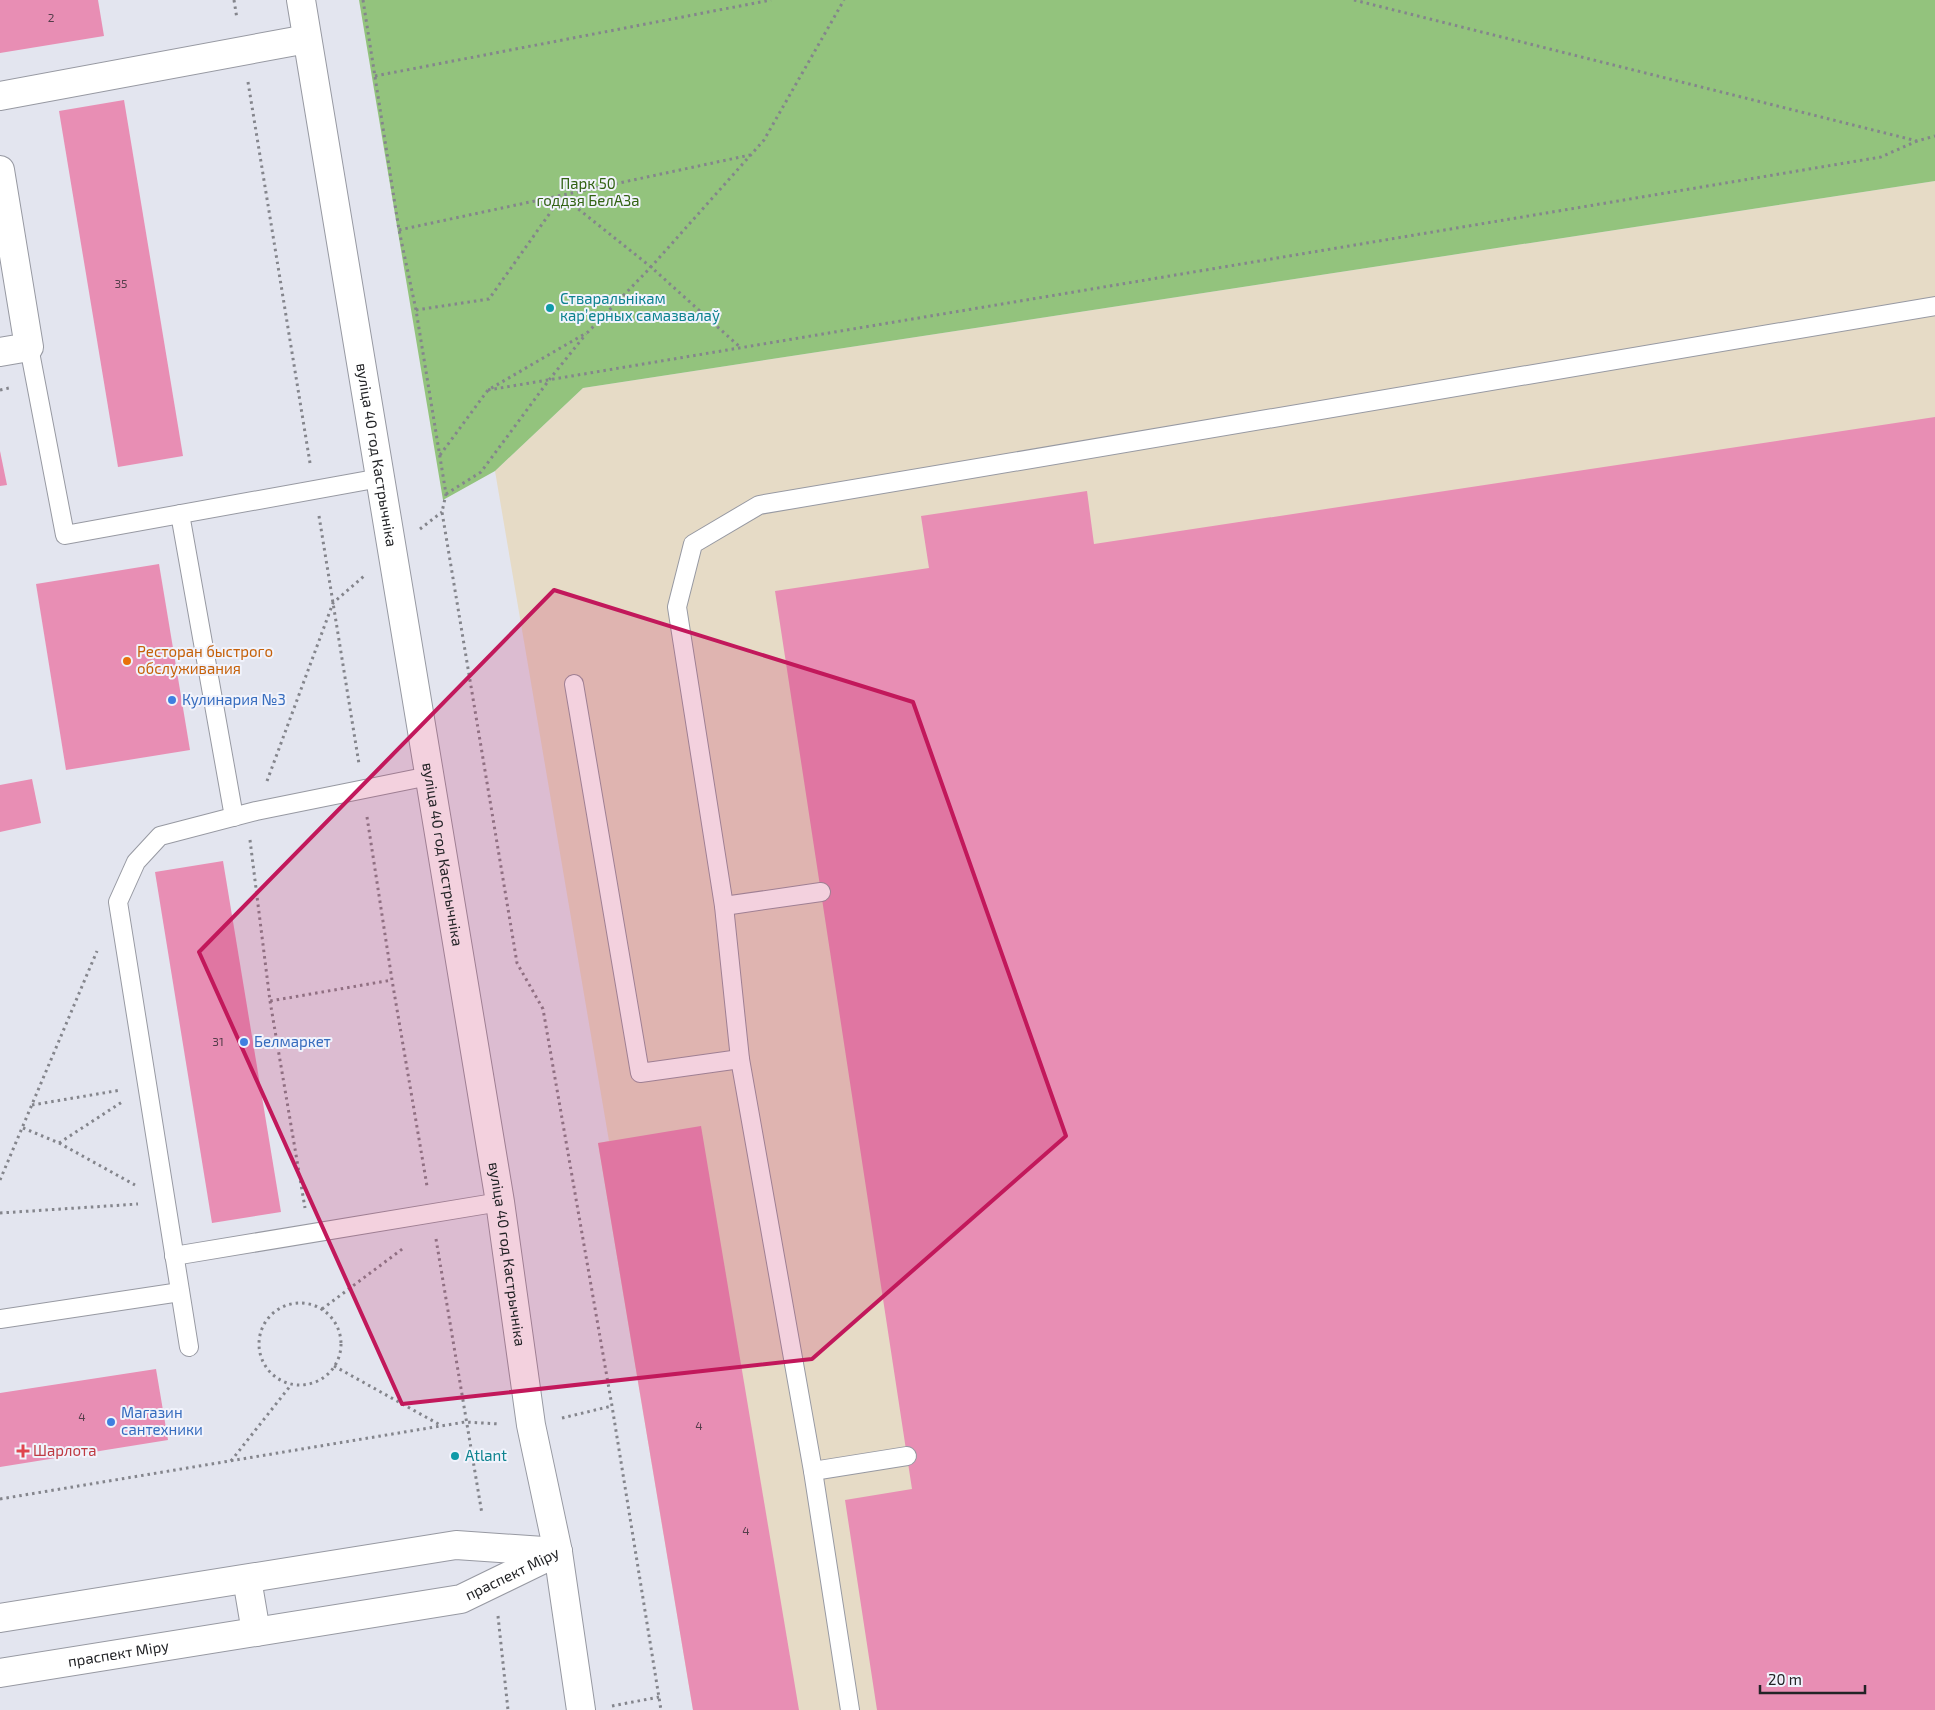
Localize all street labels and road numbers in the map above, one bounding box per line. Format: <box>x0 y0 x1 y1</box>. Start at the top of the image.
street label: вуліца 40 год Кастрычніка <box>353 361 401 548</box>
street label: вуліца 40 год Кастрычніка <box>419 761 467 947</box>
street label: вуліца 40 год Кастрычніка <box>486 1161 530 1347</box>
street label: праспект Міру <box>462 1543 562 1604</box>
street label: праспект Міру <box>66 1636 170 1670</box>

